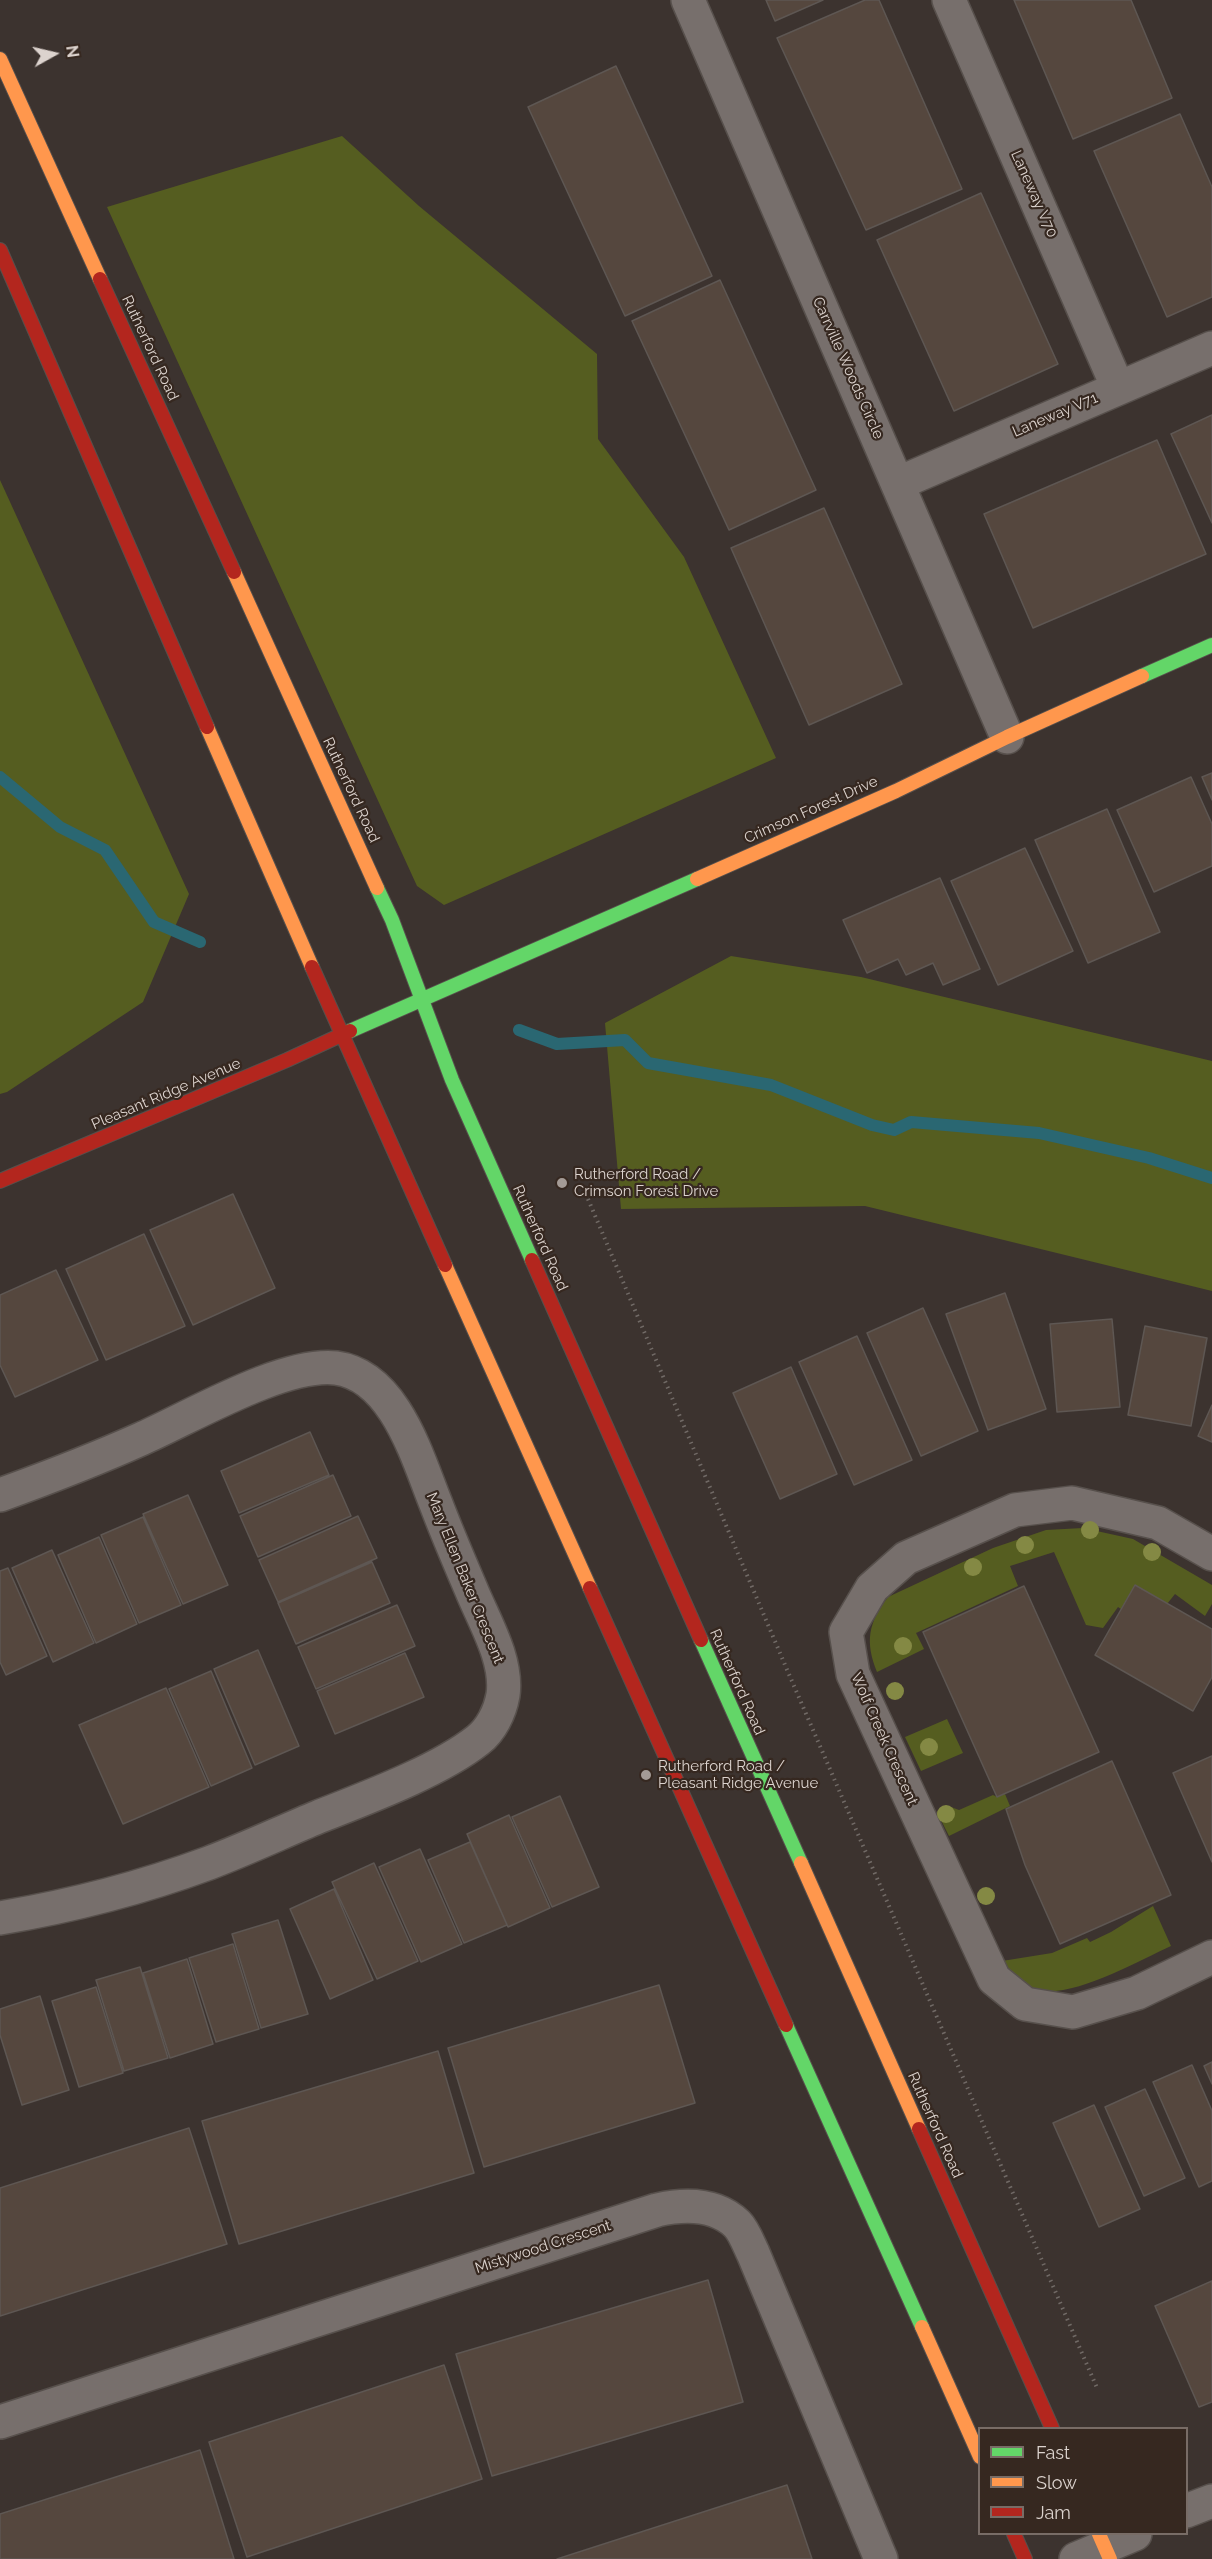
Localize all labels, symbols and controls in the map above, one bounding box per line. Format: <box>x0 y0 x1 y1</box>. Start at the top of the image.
north arrow <box>24 24 84 84</box>
text: N <box>62 44 83 59</box>
street label: Laneway V70 <box>1007 148 1061 240</box>
street label: Rutherford Road <box>118 292 182 404</box>
street label: Carrville Woods Circle <box>809 294 887 442</box>
street label: Laneway V71 <box>1010 389 1100 441</box>
street label: Rutherford Road <box>319 734 383 846</box>
street label: Crimson Forest Drive <box>741 772 881 848</box>
street label: Pleasant Ridge Avenue <box>89 1054 243 1134</box>
place label: Rutherford Road / Crimson Forest Drive <box>574 1165 718 1200</box>
marker: Rutherford Road / Crimson Forest Drive <box>555 1176 569 1190</box>
street label: Rutherford Road <box>509 1182 571 1294</box>
street label: Mary Ellen Baker Crescent <box>422 1490 508 1666</box>
street label: Rutherford Road <box>706 1626 768 1738</box>
street label: Wolf Creek Crescent <box>847 1670 921 1808</box>
place label: Rutherford Road / Pleasant Ridge Avenue <box>658 1757 818 1792</box>
marker: Rutherford Road / Pleasant Ridge Avenue <box>639 1768 653 1782</box>
street label: Rutherford Road <box>904 2069 966 2181</box>
street label: Mistywood Crescent <box>473 2217 613 2277</box>
legend <box>978 2427 1188 2535</box>
text: Fast <box>1036 2442 1070 2463</box>
text: Slow <box>1036 2472 1077 2493</box>
text: Jam <box>1036 2502 1071 2523</box>

